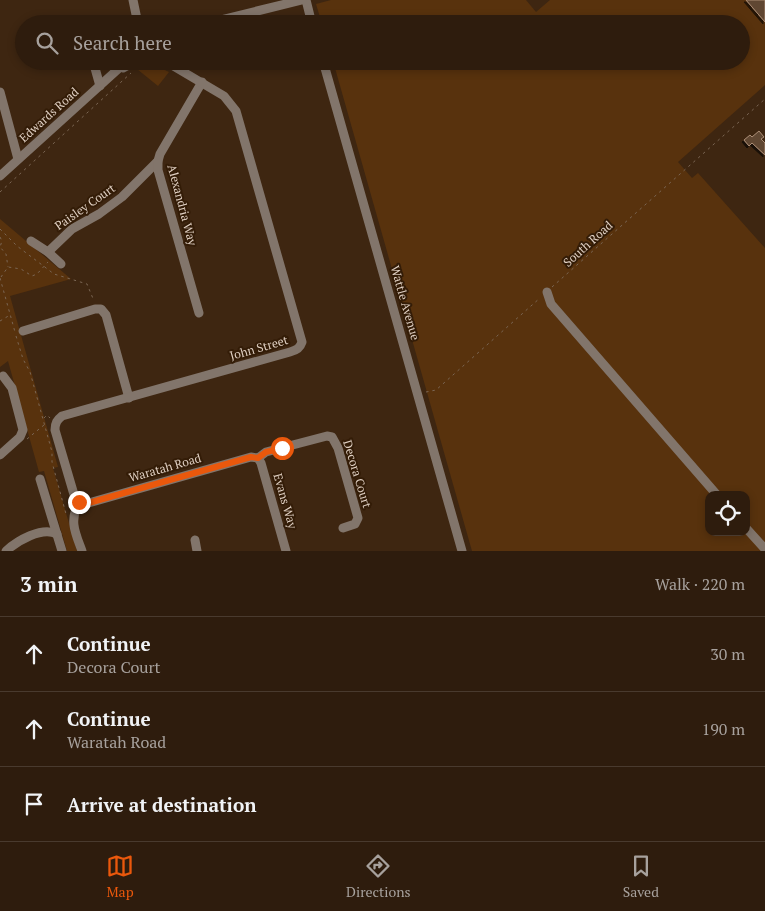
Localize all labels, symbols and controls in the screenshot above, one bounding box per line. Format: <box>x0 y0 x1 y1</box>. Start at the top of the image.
search box <box>15 15 750 70</box>
icon: search <box>33 29 61 57</box>
text: Search here <box>73 30 172 55</box>
street label: Edwards Road <box>16 84 82 145</box>
street label: Alexandria Way <box>164 163 201 248</box>
street label: Paisley Court <box>52 180 118 233</box>
street label: South Road <box>560 217 616 270</box>
street label: Wattle Avenue <box>388 264 423 342</box>
street label: John Street <box>228 332 290 363</box>
route start <box>271 437 294 460</box>
street label: Decora Court <box>340 438 375 510</box>
street label: Waratah Road <box>127 450 203 485</box>
street label: Evans Way <box>270 471 301 531</box>
route end <box>68 491 91 514</box>
map controls <box>705 491 750 536</box>
button: locate <box>705 491 750 536</box>
text: 3 min <box>20 570 77 598</box>
text: Walk · 220 m <box>655 573 745 595</box>
text: Continue <box>67 631 151 656</box>
icon: ahead <box>20 640 48 668</box>
text: 30 m <box>710 643 745 665</box>
text: Decora Court <box>67 656 161 678</box>
text: Continue <box>67 706 151 731</box>
icon: ahead <box>20 715 48 743</box>
text: 190 m <box>702 718 745 740</box>
text: Waratah Road <box>67 731 166 753</box>
icon: arrive <box>20 790 48 818</box>
text: Arrive at destination <box>67 792 256 817</box>
tab: Map <box>106 852 134 901</box>
tab: Directions <box>346 852 411 901</box>
tab: Saved <box>623 852 659 901</box>

